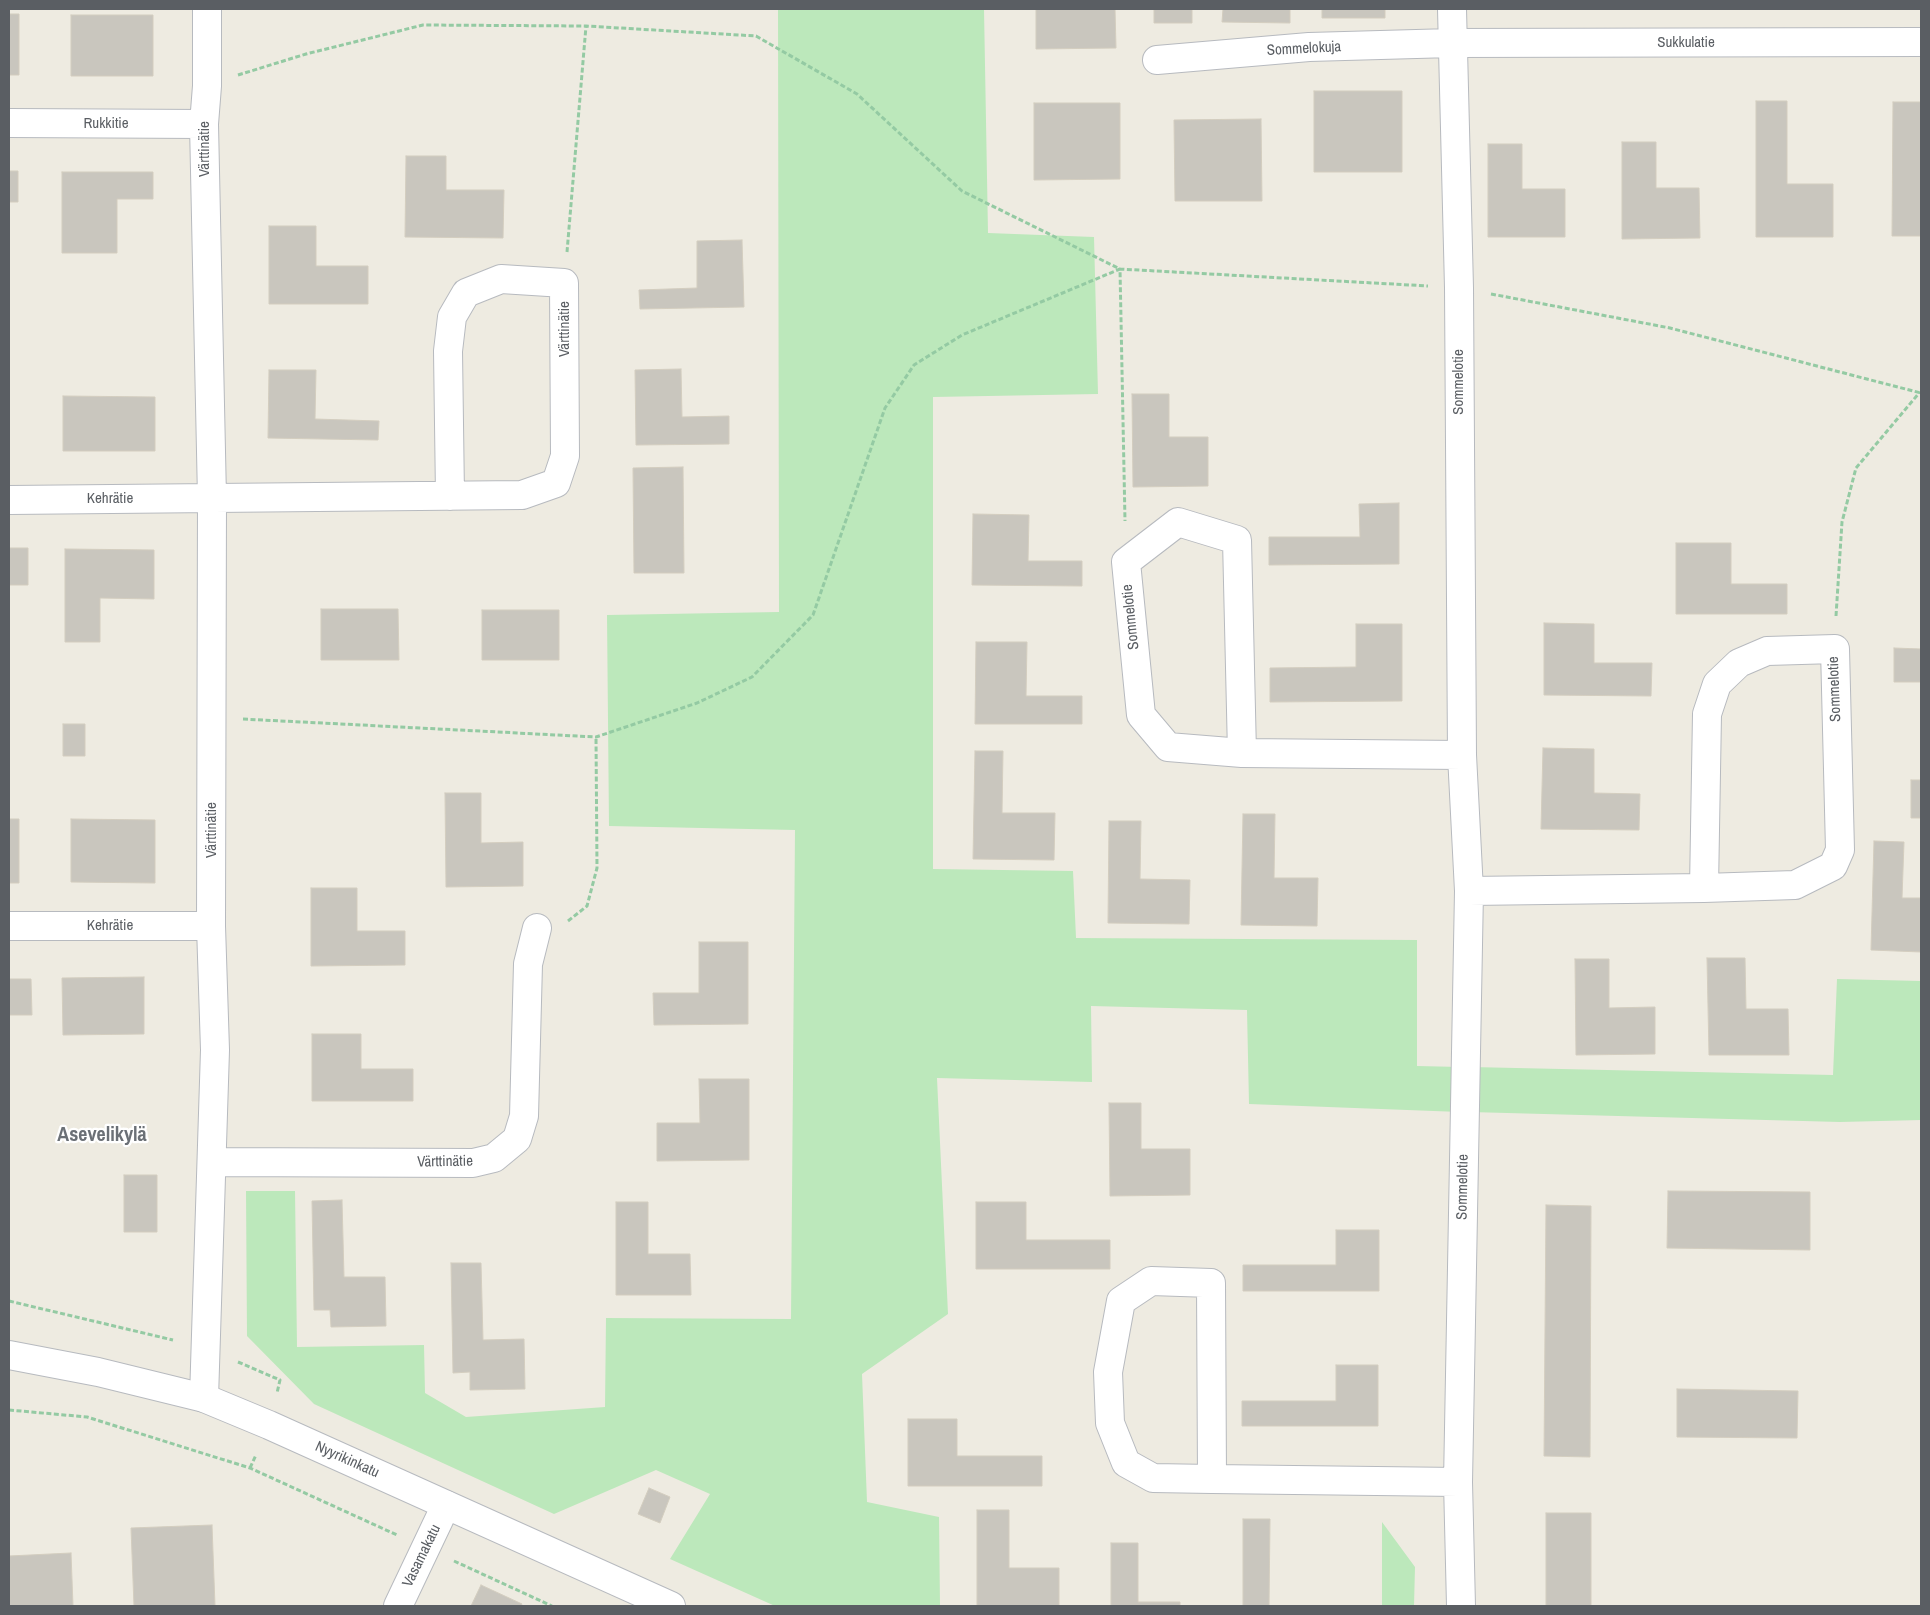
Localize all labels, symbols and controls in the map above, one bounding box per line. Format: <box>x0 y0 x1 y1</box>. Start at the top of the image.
street label: Sukkulatie <box>1657 34 1715 52</box>
street label: Sommelokuja <box>1266 38 1342 60</box>
street label: Rukkitie <box>83 115 129 133</box>
street label: Värttinätie <box>196 121 214 177</box>
street label: Värttinätie <box>556 301 574 357</box>
street label: Sommelotie <box>1450 349 1468 415</box>
street label: Kehrätie <box>87 490 133 508</box>
street label: Sommelotie <box>1119 583 1143 651</box>
street label: Sommelotie <box>1825 656 1845 722</box>
street label: Värttinätie <box>203 802 221 858</box>
street label: Kehrätie <box>87 917 133 935</box>
district label: Asevelikylä <box>57 1124 147 1148</box>
street label: Värttinätie <box>417 1153 473 1171</box>
street label: Sommelotie <box>1453 1154 1473 1220</box>
street label: Nyyrikinkatu <box>312 1438 382 1482</box>
street label: Vasamakatu <box>399 1522 445 1590</box>

